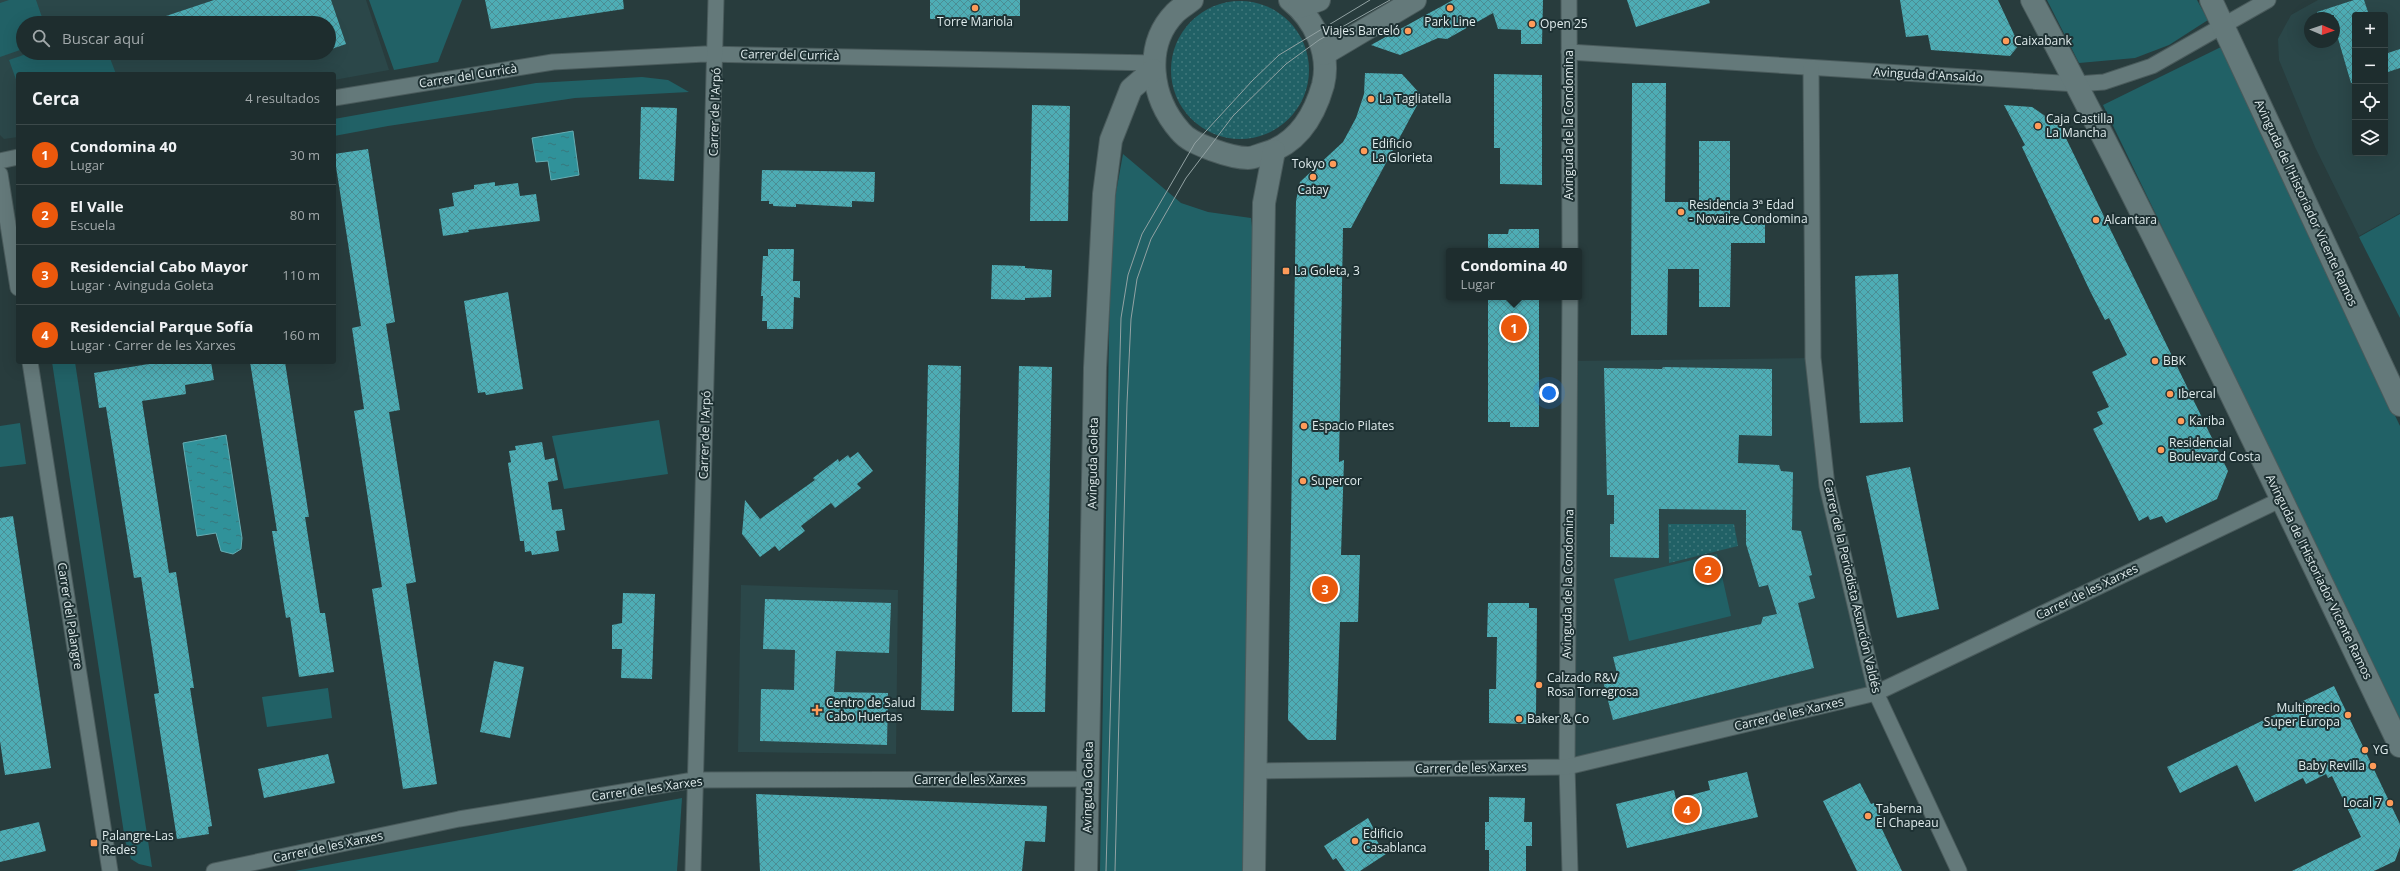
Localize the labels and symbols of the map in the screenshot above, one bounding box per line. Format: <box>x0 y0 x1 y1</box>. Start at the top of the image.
marker: Torre Mariola <box>970 3 980 13</box>
marker: Park Line <box>1445 3 1455 13</box>
north arrow <box>2304 12 2340 48</box>
place label: Torre Mariola <box>937 13 1013 30</box>
place label: Park Line <box>1424 13 1476 30</box>
place label: Open 25 <box>1540 15 1588 32</box>
marker: Open 25 <box>1527 19 1537 29</box>
place label: Viajes Barceló <box>1322 22 1400 39</box>
marker: Viajes Barceló <box>1403 26 1413 36</box>
place label: Caixabank <box>2014 32 2073 49</box>
marker: Caixabank <box>2001 36 2011 46</box>
street label: Carrer del Curricà <box>740 45 840 64</box>
street label: Avinguda de la Condomina <box>1560 50 1577 200</box>
street label: Carrer del Curricà <box>418 59 518 92</box>
street label: Avinguda d'Ansaldo <box>1873 63 1983 86</box>
street label: Carrer de l'Arpó <box>704 67 725 157</box>
place label: La Tagliatella <box>1379 90 1451 107</box>
marker: La Tagliatella <box>1366 94 1376 104</box>
street label: Avinguda de l'Historiador Vicente Ramos <box>2251 97 2362 309</box>
place label: Caja Castilla La Mancha <box>2046 110 2113 141</box>
marker: Caja Castilla La Mancha <box>2033 121 2043 131</box>
place label: Edificio La Glorieta <box>1372 135 1433 166</box>
marker: Edificio La Glorieta <box>1359 146 1369 156</box>
place label: Tokyo <box>1292 155 1325 172</box>
marker: Tokyo <box>1328 159 1338 169</box>
marker: Catay <box>1308 172 1318 182</box>
place label: Catay <box>1297 181 1330 198</box>
place label: Residencia 3ª Edad - Novaire Condomina <box>1689 196 1808 227</box>
marker: Residencia 3ª Edad - Novaire Condomina <box>1676 207 1686 217</box>
place label: Alcantara <box>2104 211 2157 228</box>
marker: Alcantara <box>2091 215 2101 225</box>
place label: La Goleta, 3 <box>1294 262 1360 279</box>
marker: La Goleta, 3 <box>1281 266 1291 276</box>
pin: 1 <box>1501 313 1527 343</box>
place label: BBK <box>2163 352 2187 369</box>
marker: BBK <box>2150 356 2160 366</box>
your location <box>1539 383 1559 403</box>
place label: Ibercal <box>2178 385 2216 402</box>
marker: Ibercal <box>2165 389 2175 399</box>
street label: Carrer de l'Arpó <box>694 390 715 480</box>
place label: Kariba <box>2189 412 2225 429</box>
marker: Kariba <box>2176 416 2186 426</box>
street label: Avinguda Goleta <box>1083 417 1102 509</box>
place label: Espacio Pilates <box>1312 417 1394 434</box>
marker: Espacio Pilates <box>1299 421 1309 431</box>
place label: Residencial Boulevard Costa <box>2169 434 2261 465</box>
marker: Residencial Boulevard Costa <box>2156 445 2166 455</box>
street label: Avinguda de l'Historiador Vicente Ramos <box>2262 471 2377 682</box>
place label: Supercor <box>1311 472 1362 489</box>
marker: Supercor <box>1298 476 1308 486</box>
street label: Carrer de la Periodista Asunción Valdés <box>1820 477 1885 695</box>
street label: Avinguda de la Condomina <box>1558 509 1577 659</box>
pin: 2 <box>1695 555 1721 585</box>
street label: Carrer de les Xarxes <box>2033 559 2141 624</box>
street label: Carrer del Palangre <box>54 561 87 671</box>
pin: 3 <box>1312 574 1338 604</box>
place label: Calzado R&V Rosa Torregrosa <box>1547 669 1639 700</box>
marker: Calzado R&V Rosa Torregrosa <box>1534 680 1544 690</box>
street label: Carrer de les Xarxes <box>1732 693 1846 734</box>
place label: Centro de Salud Cabo Huertas <box>826 694 915 725</box>
place label: Multiprecio Super Europa <box>2264 699 2340 730</box>
marker: Centro de Salud Cabo Huertas <box>811 704 823 716</box>
place label: Baker & Co <box>1527 710 1589 727</box>
marker: Multiprecio Super Europa <box>2343 710 2353 720</box>
marker: Baker & Co <box>1514 714 1524 724</box>
street label: Avinguda Goleta <box>1078 741 1097 833</box>
place label: YG <box>2373 741 2388 758</box>
marker: YG <box>2360 745 2370 755</box>
place label: Baby Revilla <box>2298 757 2365 774</box>
street label: Carrer de les Xarxes <box>1415 758 1527 777</box>
marker: Baby Revilla <box>2368 761 2378 771</box>
street label: Carrer de les Xarxes <box>914 771 1026 788</box>
street label: Carrer de les Xarxes <box>590 772 704 805</box>
place label: Local 7 <box>2343 794 2382 811</box>
pin: 4 <box>1674 795 1700 825</box>
marker: Local 7 <box>2385 798 2395 808</box>
place label: Taberna El Chapeau <box>1876 800 1939 831</box>
marker: Taberna El Chapeau <box>1863 811 1873 821</box>
place label: Edificio Casablanca <box>1363 825 1426 856</box>
place label: Palangre-Las Redes <box>102 827 174 858</box>
street label: Carrer de les Xarxes <box>271 827 385 866</box>
marker: Edificio Casablanca <box>1350 836 1360 846</box>
marker: Palangre-Las Redes <box>89 838 99 848</box>

